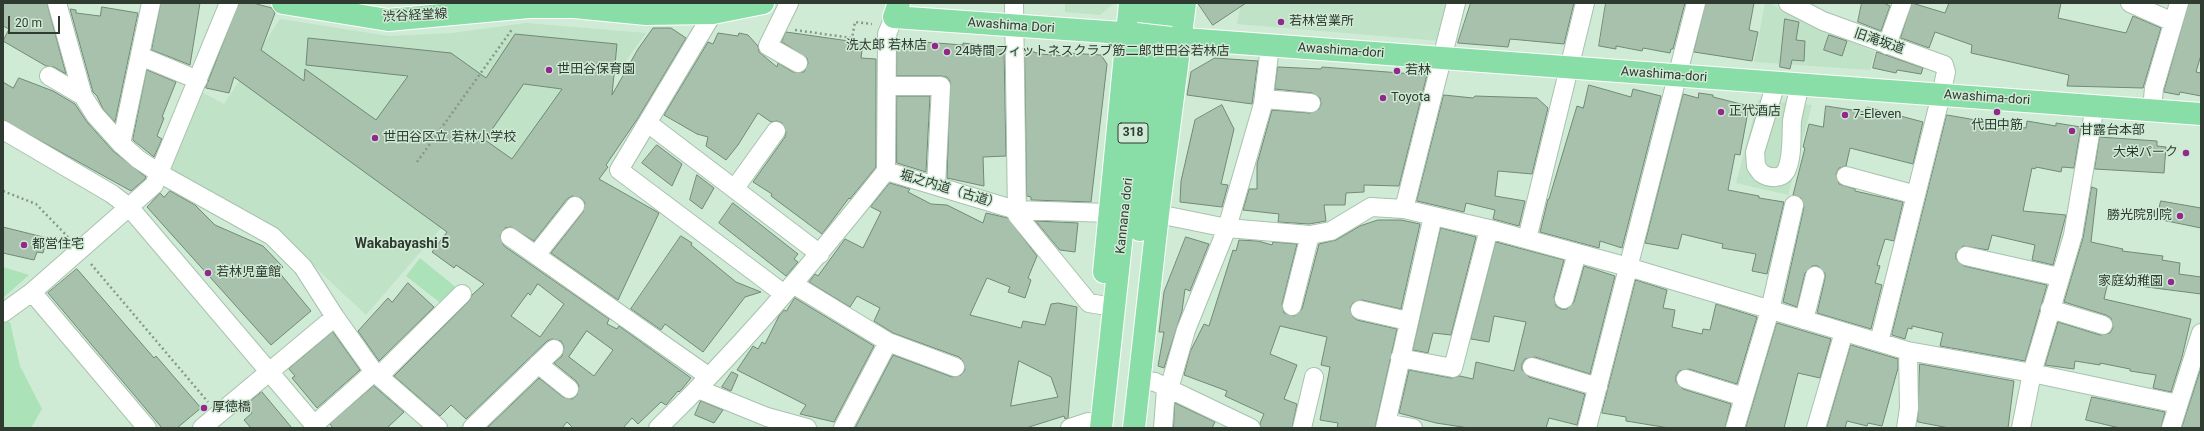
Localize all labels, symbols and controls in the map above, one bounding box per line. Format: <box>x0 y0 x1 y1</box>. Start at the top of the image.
street label: 渋谷経堂線 <box>382 7 448 25</box>
scale bar <box>10 8 62 34</box>
place label: 若林営業所 <box>1289 14 1354 30</box>
street label: Awashima Dori <box>967 15 1055 37</box>
text: 20 m <box>15 16 42 30</box>
marker: 若林営業所 <box>1276 17 1286 27</box>
street label: 旧滝坂道 <box>1852 26 1906 58</box>
place label: 洗太郎 若林店 <box>846 38 927 54</box>
street label: Awashima-dori <box>1297 40 1385 62</box>
marker: 洗太郎 若林店 <box>930 41 940 51</box>
place label: 24時間フィットネスクラブ筋二郎世田谷若林店 <box>955 44 1230 60</box>
marker: 24時間フィットネスクラブ筋二郎世田谷若林店 <box>942 47 952 57</box>
place label: 世田谷保育園 <box>557 62 635 78</box>
place label: 若林 <box>1405 63 1431 79</box>
street label: Awashima-dori <box>1620 64 1708 86</box>
marker: 世田谷保育園 <box>544 65 554 75</box>
marker: 若林 <box>1392 66 1402 76</box>
street label: Awashima-dori <box>1943 87 2031 109</box>
place label: Toyota <box>1391 90 1430 106</box>
marker: Toyota <box>1378 93 1388 103</box>
place label: 正代酒店 <box>1729 104 1781 120</box>
marker: 正代酒店 <box>1716 107 1726 117</box>
place label: 7-Eleven <box>1853 107 1902 123</box>
marker: 代田中筋 <box>1992 107 2002 117</box>
marker: 7-Eleven <box>1840 110 1850 120</box>
place label: 代田中筋 <box>1971 118 2023 134</box>
road number: 318 <box>1118 123 1148 143</box>
place label: 甘露台本部 <box>2080 123 2145 139</box>
marker: 甘露台本部 <box>2067 126 2077 136</box>
place label: 世田谷区立 若林小学校 <box>383 130 516 146</box>
marker: 世田谷区立 若林小学校 <box>370 133 380 143</box>
place label: 大栄パーク <box>2113 145 2178 161</box>
marker: 大栄パーク <box>2181 148 2191 158</box>
street label: 堀之内道（古道） <box>898 167 1002 213</box>
street label: Kannana dori <box>1113 177 1137 255</box>
place label: 勝光院別院 <box>2107 208 2172 224</box>
marker: 勝光院別院 <box>2175 211 2185 221</box>
district label: Wakabayashi 5 <box>355 236 449 252</box>
place label: 都営住宅 <box>32 237 84 253</box>
marker: 都営住宅 <box>19 240 29 250</box>
place label: 若林児童館 <box>216 265 281 281</box>
marker: 若林児童館 <box>203 268 213 278</box>
place label: 家庭幼稚園 <box>2098 274 2163 290</box>
marker: 家庭幼稚園 <box>2166 277 2176 287</box>
place label: 厚徳橋 <box>212 400 251 416</box>
marker: 厚徳橋 <box>199 403 209 413</box>

